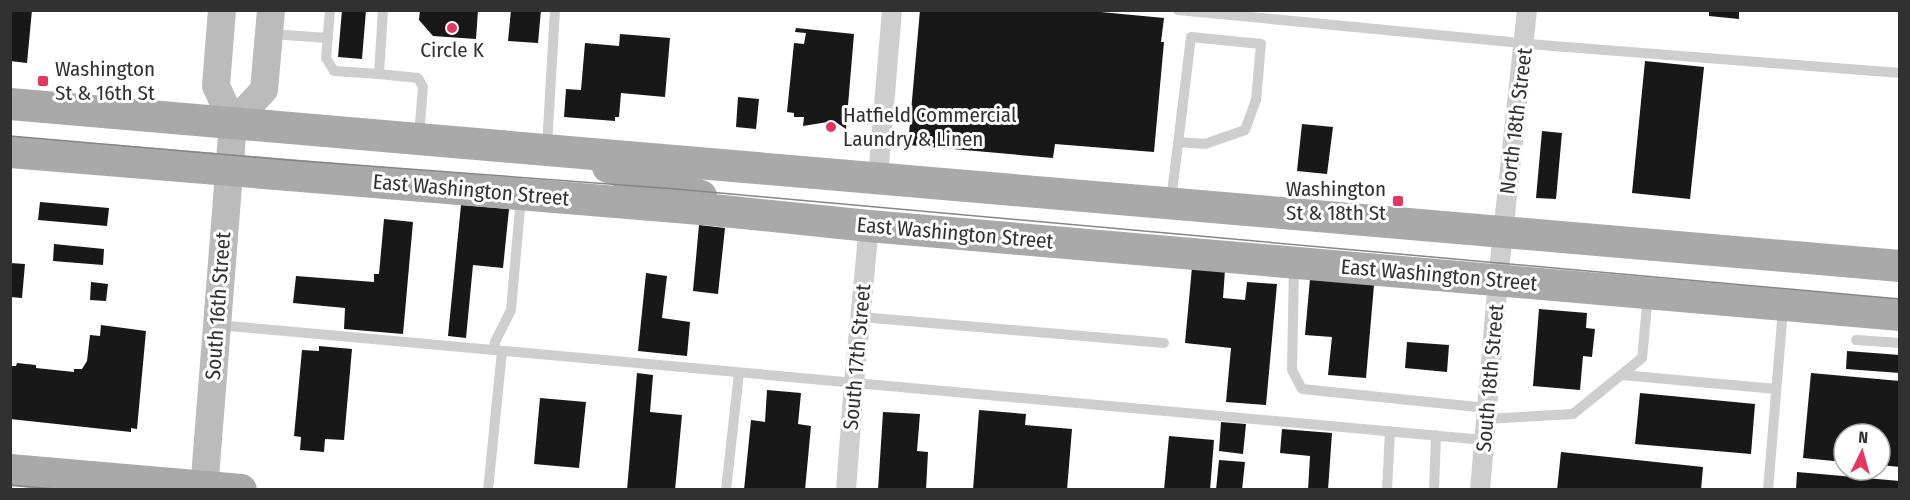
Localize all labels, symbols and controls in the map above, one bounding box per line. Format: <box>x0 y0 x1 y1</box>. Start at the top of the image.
marker: Circle K <box>445 21 459 35</box>
place label: Circle K <box>420 37 485 63</box>
street label: North 18th Street <box>1494 46 1538 196</box>
place label: Washington St & 16th St <box>55 56 155 106</box>
marker: Washington St & 16th St <box>36 74 50 88</box>
place label: Hatfield Commercial Laundry & Linen <box>843 102 1017 152</box>
marker: Hatfield Commercial Laundry & Linen <box>824 120 838 134</box>
street label: East Washington Street <box>372 168 571 212</box>
place label: Washington St & 18th St <box>1286 176 1386 226</box>
marker: Washington St & 18th St <box>1391 194 1405 208</box>
street label: East Washington Street <box>856 211 1055 255</box>
street label: South 16th Street <box>200 231 236 381</box>
street label: East Washington Street <box>1340 253 1539 297</box>
street label: South 17th Street <box>838 283 876 431</box>
street label: South 18th Street <box>1471 303 1509 453</box>
north arrow <box>1832 422 1892 482</box>
text: N <box>1858 428 1869 447</box>

